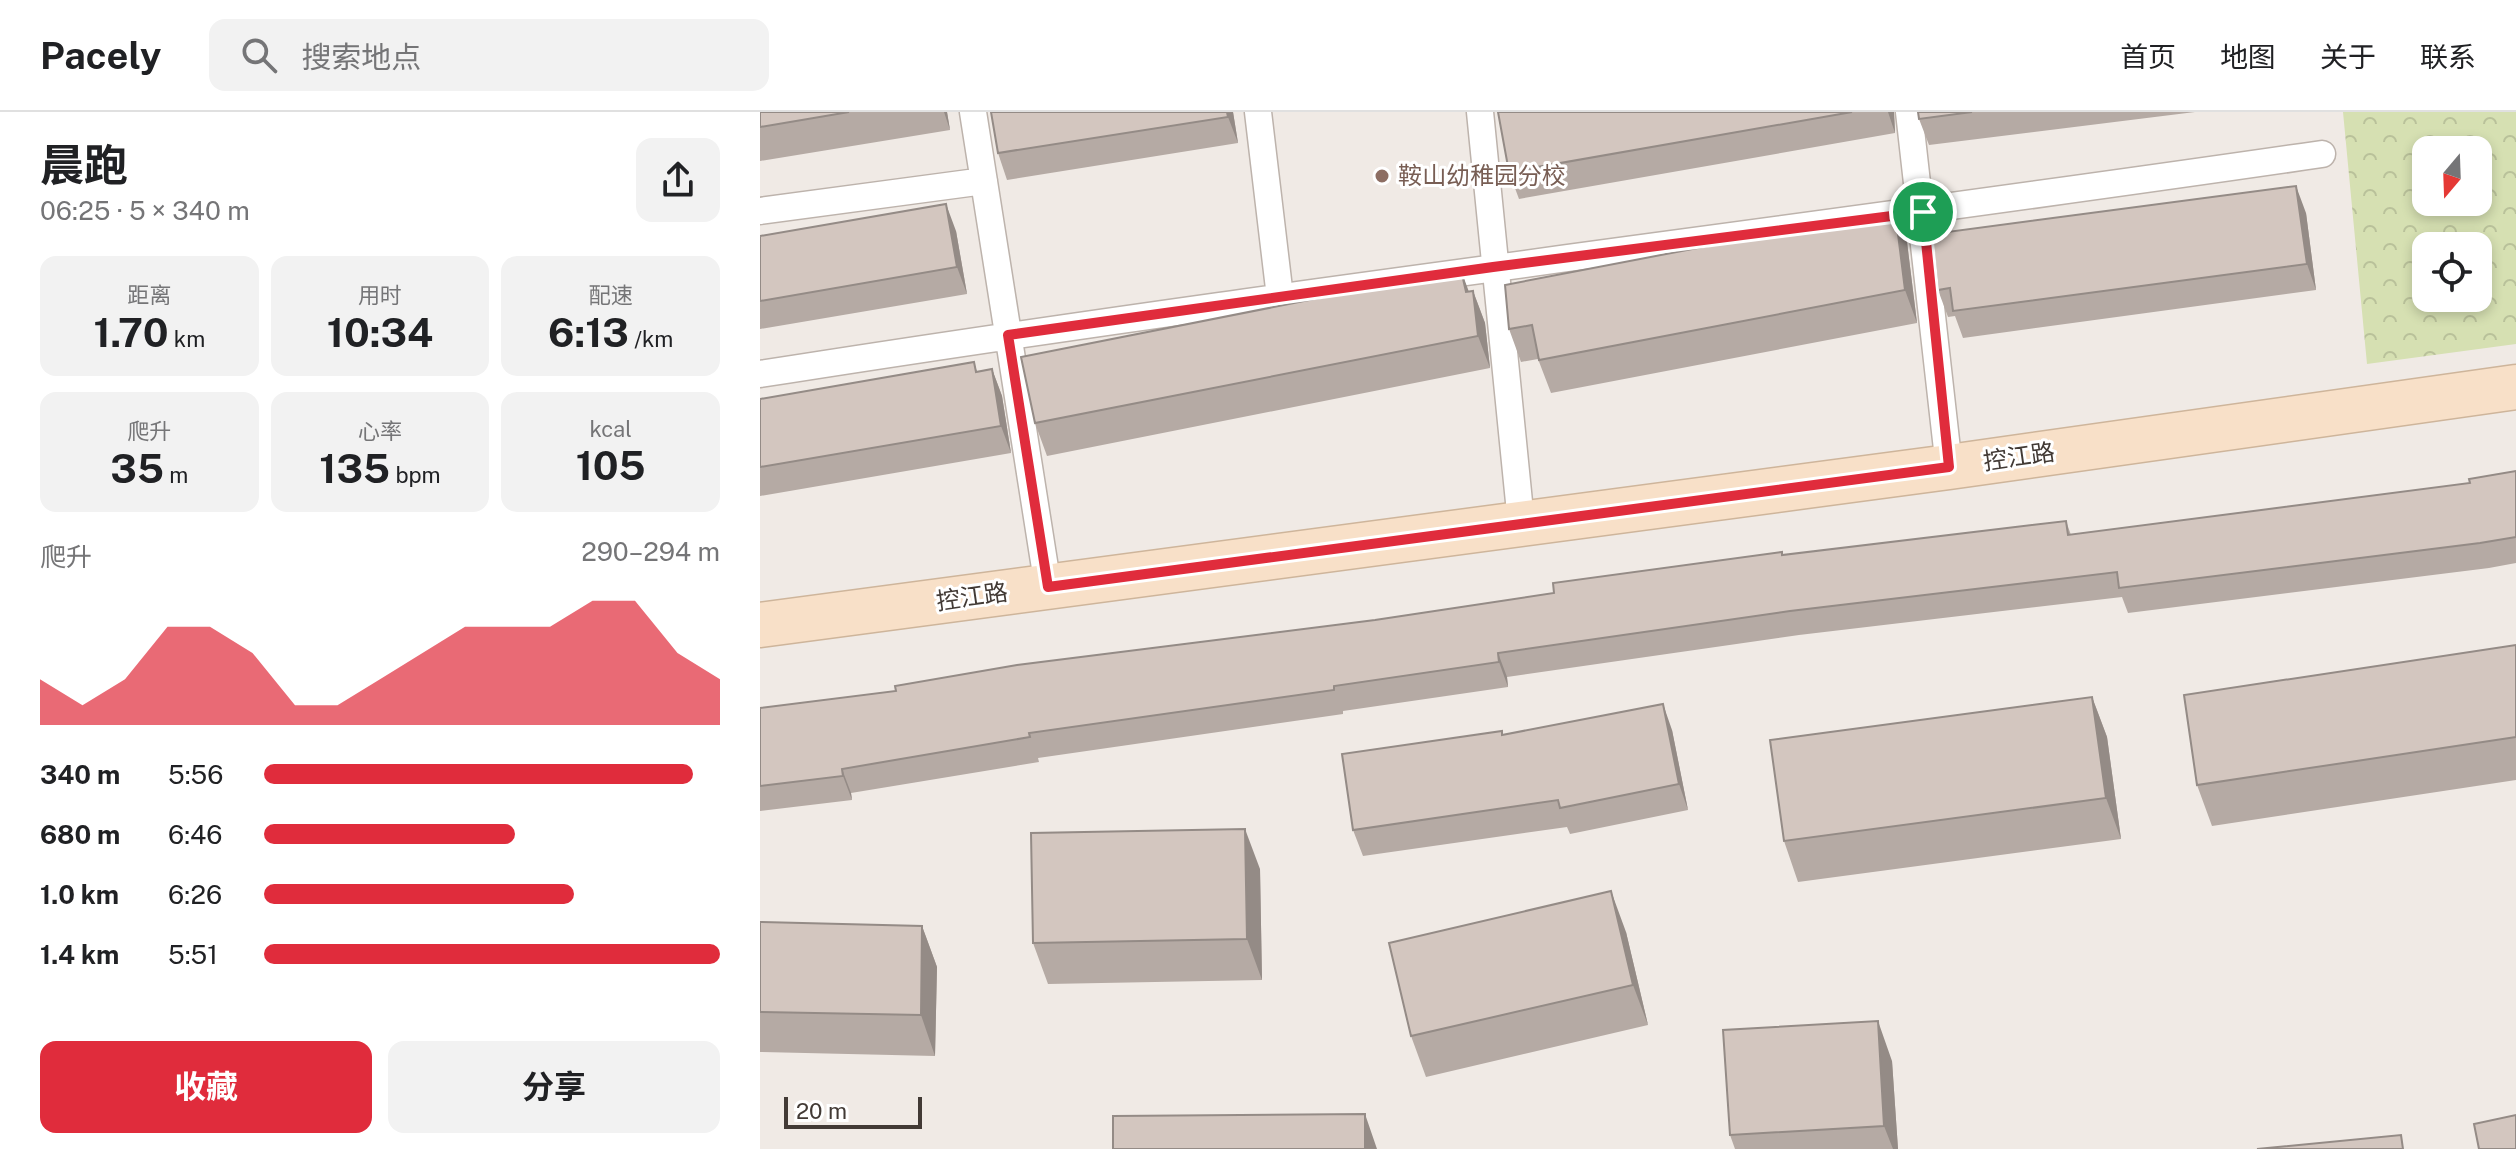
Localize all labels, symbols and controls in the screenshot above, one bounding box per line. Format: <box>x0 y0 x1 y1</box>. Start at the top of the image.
search box <box>209 19 769 91</box>
text: Pacely <box>40 33 161 78</box>
icon: search <box>237 33 281 77</box>
text: 搜索地点 <box>301 39 421 75</box>
text: 首页 <box>2120 40 2176 73</box>
text: 地图 <box>2220 40 2276 73</box>
text: 关于 <box>2320 40 2376 73</box>
text: 联系 <box>2420 40 2476 73</box>
north arrow <box>2412 136 2492 216</box>
map controls <box>2412 136 2492 312</box>
button: share <box>636 138 720 222</box>
text: 晨跑 <box>40 139 128 191</box>
place label: 鞍山幼稚园分校 <box>1398 161 1566 189</box>
marker: 鞍山幼稚园分校 <box>1373 167 1391 185</box>
pin <box>1889 178 1957 246</box>
icon: arrive <box>1901 190 1945 234</box>
text: 06:25 · 5 × 340 m <box>40 195 250 226</box>
button: locate <box>2412 232 2492 312</box>
text: 距离 <box>127 282 171 308</box>
text: 用时 <box>358 282 402 308</box>
text: 配速 <box>589 282 633 308</box>
text: 1.70 <box>93 309 169 356</box>
text: 10:34 <box>327 309 433 356</box>
text: 6:13 <box>548 309 629 356</box>
text: km <box>169 326 205 352</box>
text: /km <box>629 326 673 352</box>
text: kcal <box>589 416 632 442</box>
text: 爬升 <box>127 418 171 444</box>
text: 心率 <box>358 418 402 444</box>
street label: 控江路 <box>1981 437 2056 475</box>
text: 105 <box>576 442 646 489</box>
text: 35 <box>110 445 164 492</box>
text: 135 <box>319 445 390 492</box>
text: m <box>164 462 188 488</box>
text: bpm <box>390 462 441 488</box>
text: 290–294 m <box>581 536 720 567</box>
text: 爬升 <box>40 541 92 572</box>
street label: 控江路 <box>934 577 1009 615</box>
text: 340 m <box>40 759 120 790</box>
text: 5:56 <box>168 759 223 790</box>
text: 680 m <box>40 819 120 850</box>
text: 6:46 <box>168 819 222 850</box>
text: 1.0 km <box>40 879 119 910</box>
text: 6:26 <box>168 879 222 910</box>
text: 1.4 km <box>40 939 119 970</box>
text: 5:51 <box>168 939 218 970</box>
button: 收藏 <box>40 1041 372 1133</box>
button: 分享 <box>388 1041 720 1133</box>
scale bar <box>784 1093 922 1129</box>
text: 20 m <box>796 1098 847 1124</box>

